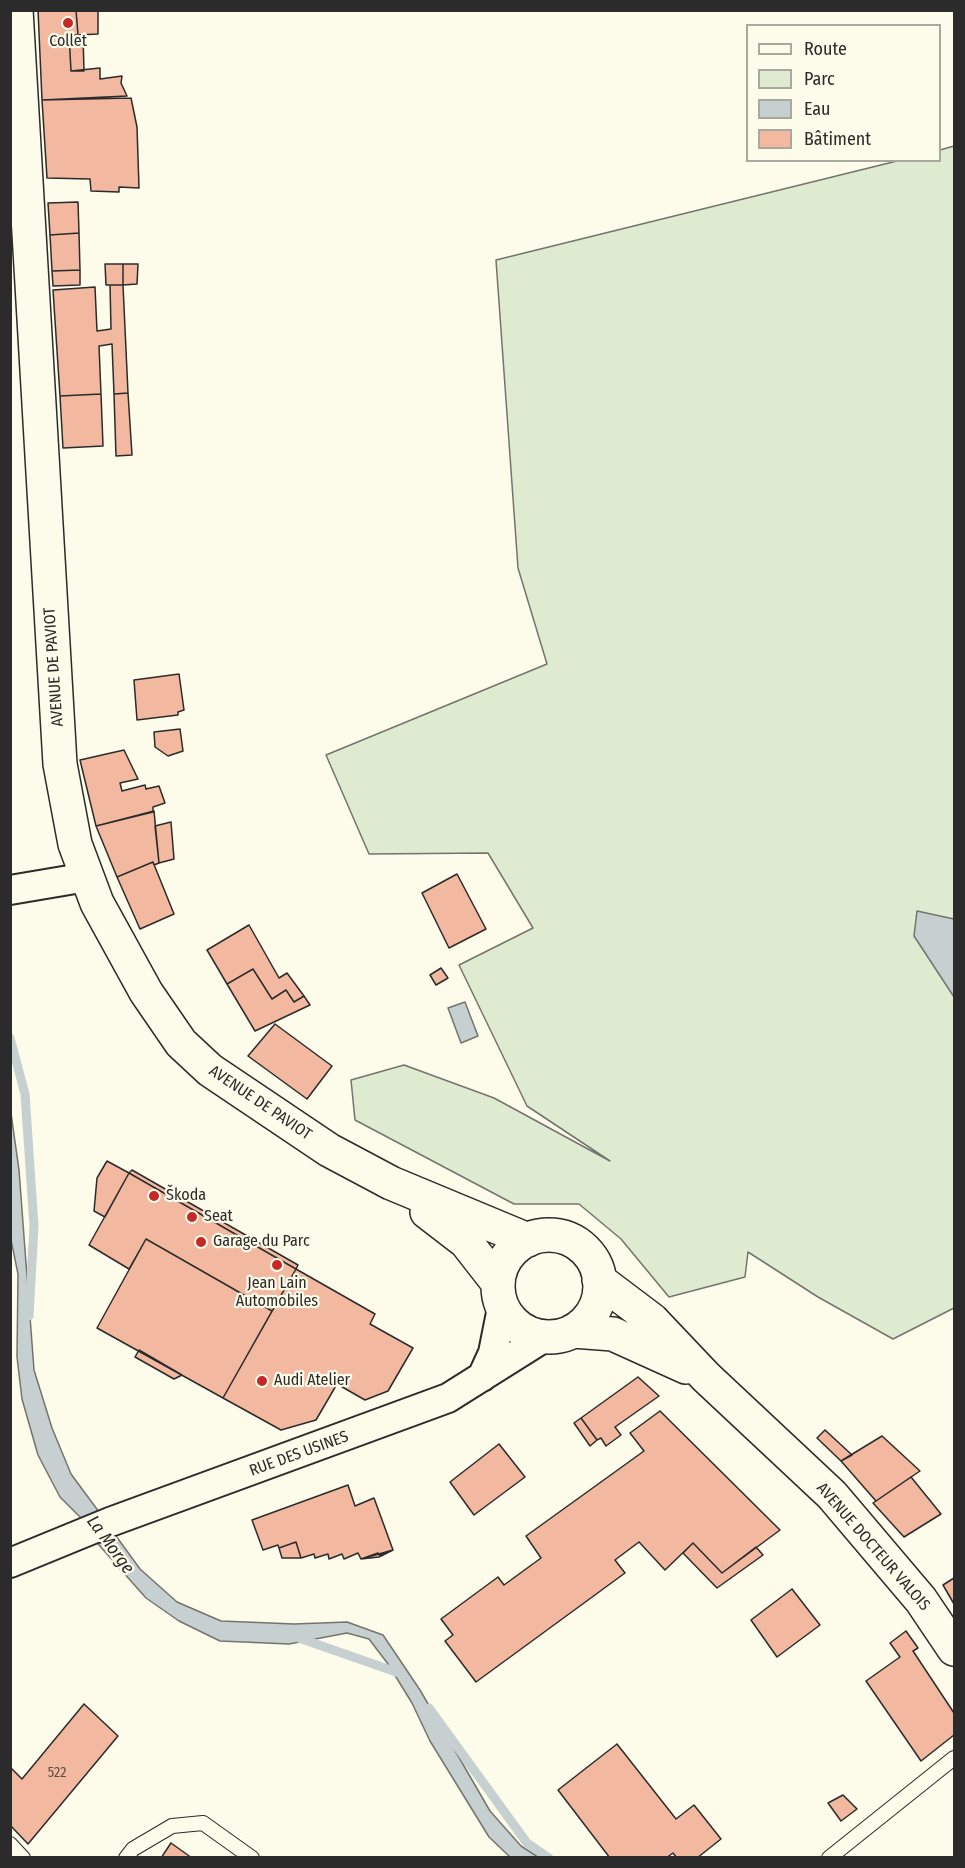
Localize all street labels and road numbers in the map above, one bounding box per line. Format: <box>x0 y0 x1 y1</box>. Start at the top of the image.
street label: AVENUE DE PAVIOT <box>40 607 68 727</box>
street label: AVENUE DE PAVIOT <box>205 1062 315 1144</box>
street label: RUE DES USINES <box>247 1427 351 1481</box>
street label: AVENUE DOCTEUR VALOIS <box>812 1479 934 1615</box>

